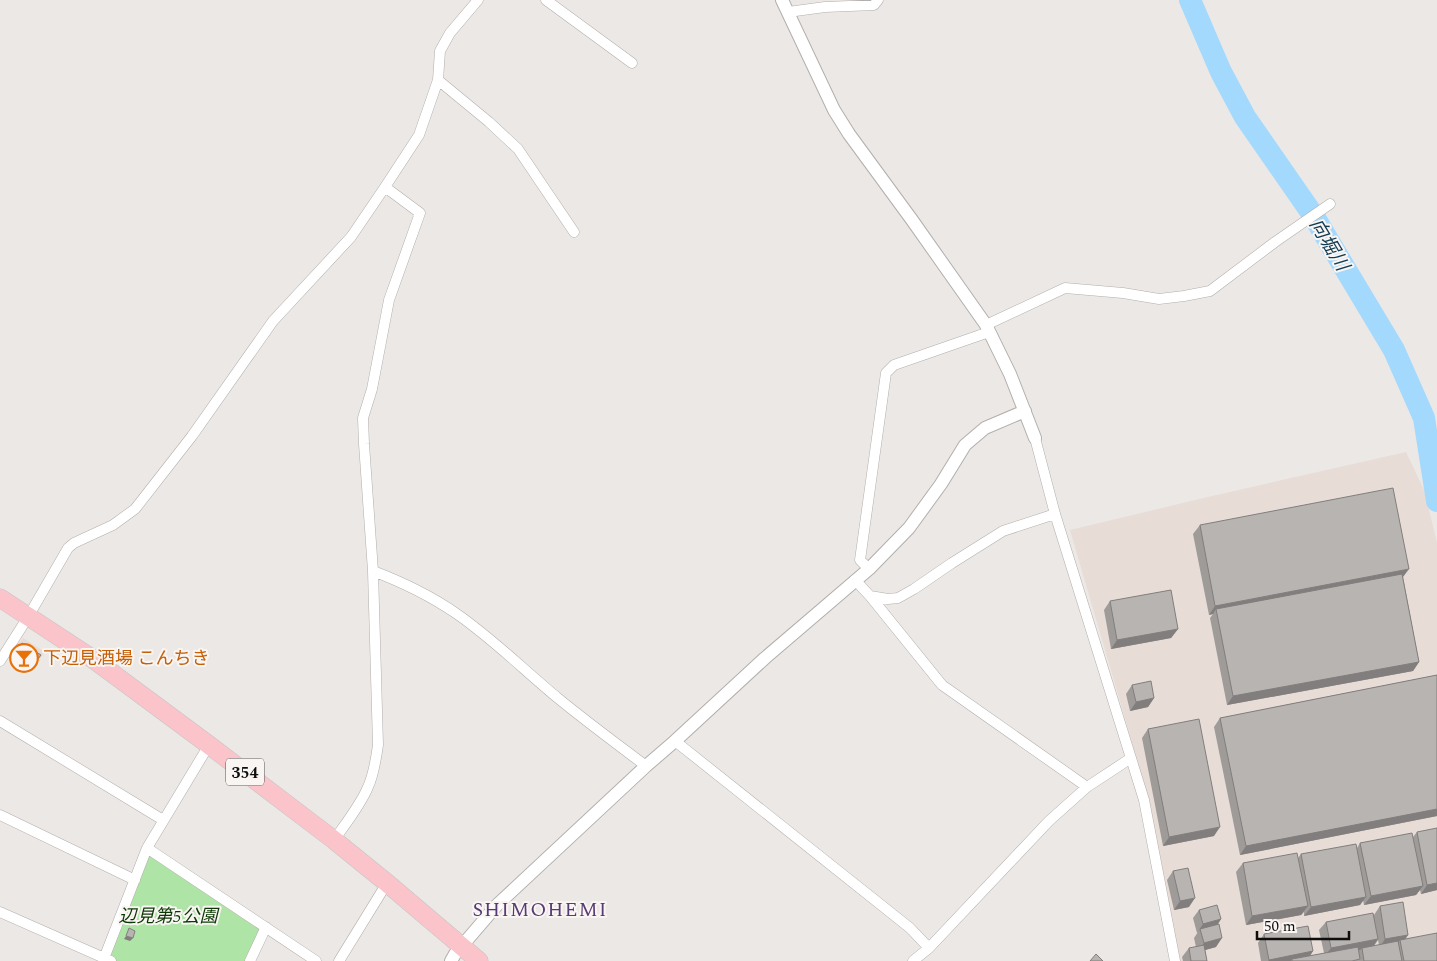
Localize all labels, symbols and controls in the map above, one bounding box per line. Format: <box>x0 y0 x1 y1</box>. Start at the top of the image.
water label: 向堀川 <box>1302 213 1357 278</box>
bar icon: 下辺見酒場 こんちき <box>9 643 39 673</box>
place label: 下辺見酒場 こんちき <box>43 645 210 672</box>
road number: 354 <box>226 759 264 786</box>
district label: SHIMOHEMI <box>472 895 608 925</box>
park label: 辺見第5公園 <box>119 903 220 930</box>
scale bar <box>1257 908 1350 940</box>
text: 50 m <box>1264 915 1296 938</box>

